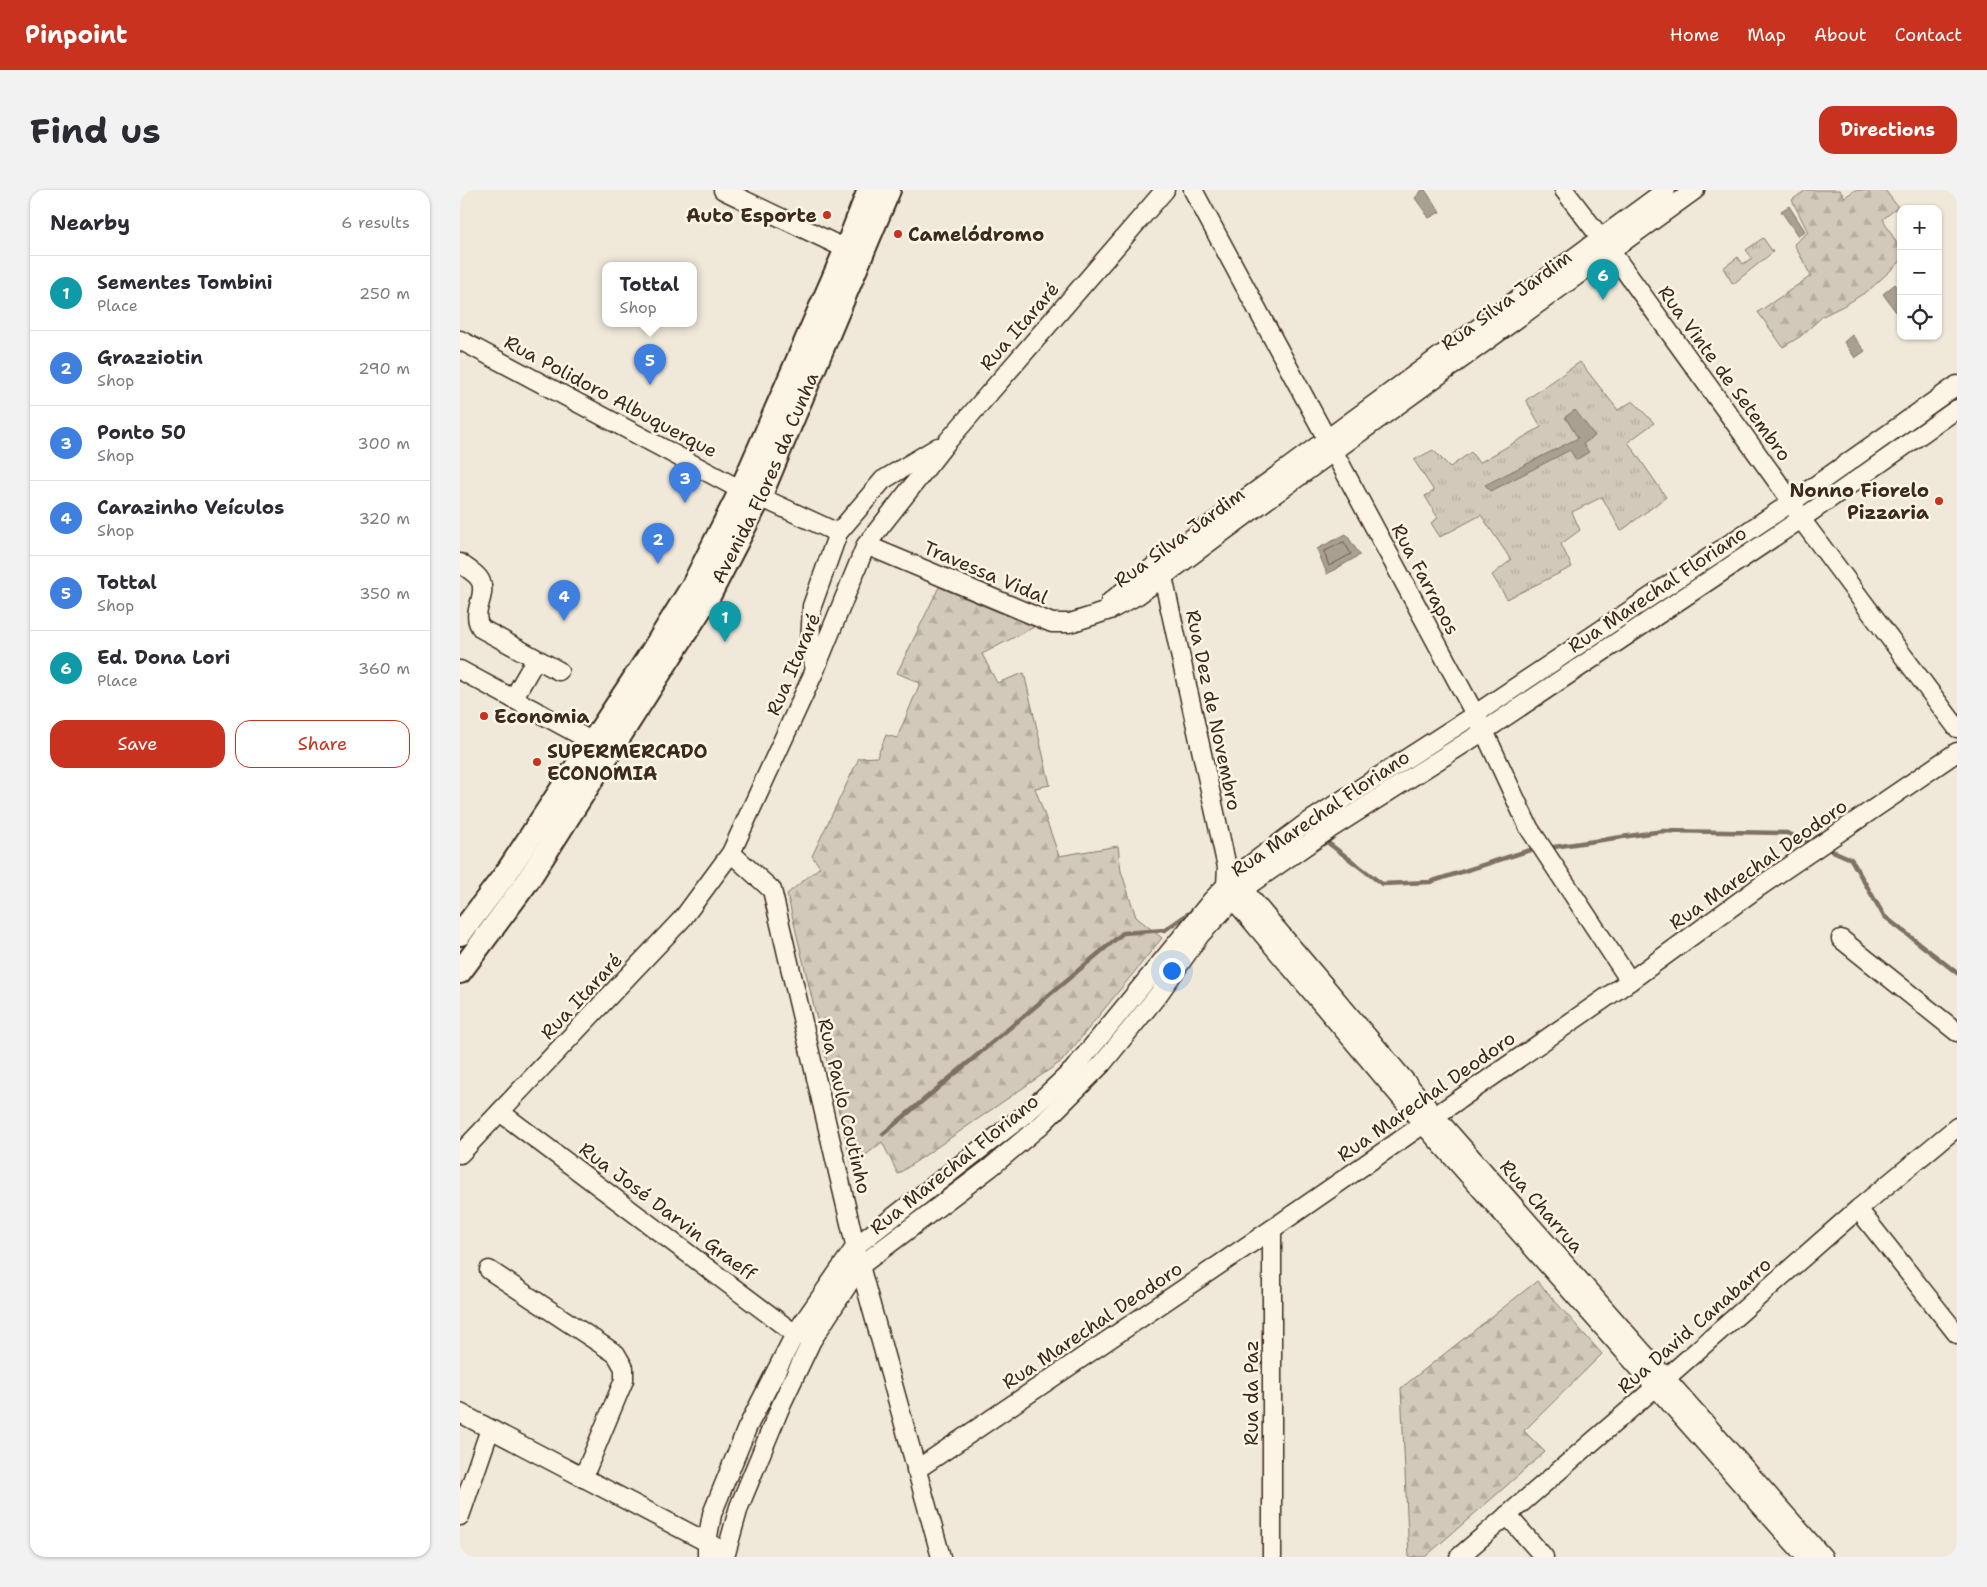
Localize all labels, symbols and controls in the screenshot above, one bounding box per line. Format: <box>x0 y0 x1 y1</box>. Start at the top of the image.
text: Pinpoint <box>25 19 127 51</box>
text: Home <box>1670 23 1719 47</box>
text: Map <box>1747 23 1786 47</box>
text: About <box>1814 23 1867 47</box>
text: Contact <box>1895 23 1962 47</box>
button: Directions <box>1819 106 1957 154</box>
text: Find us <box>30 107 161 154</box>
place label: Auto Esporte <box>686 203 817 228</box>
map controls <box>1897 205 1942 340</box>
button: + <box>1897 205 1942 250</box>
text: Nearby <box>50 209 130 237</box>
marker: Auto Esporte <box>821 209 833 221</box>
text: 6 results <box>341 212 410 233</box>
place label: Camelódromo <box>908 222 1044 247</box>
marker: Camelódromo <box>892 228 904 240</box>
street label: Rua Silva Jardim <box>1436 245 1577 356</box>
button: − <box>1897 250 1942 295</box>
pin: 6 <box>1587 259 1619 300</box>
popup <box>602 262 697 327</box>
text: Sementes Tombini <box>97 270 273 295</box>
text: Tottal <box>620 272 679 297</box>
street label: Rua Itararé <box>974 277 1065 376</box>
street label: Rua Vinte de Setembro <box>1652 280 1797 466</box>
text: 1 <box>62 283 70 304</box>
text: 250 m <box>359 283 410 304</box>
text: Place <box>97 295 138 316</box>
button: locate <box>1897 295 1942 340</box>
text: Shop <box>620 297 657 318</box>
street label: Rua Polidoro Albuquerque <box>500 330 722 463</box>
pin: 5 <box>634 344 666 385</box>
text: Grazziotin <box>97 345 203 370</box>
text: 2 <box>60 358 72 379</box>
text: 290 m <box>358 358 410 379</box>
street label: Avenida Flores da Cunha <box>706 368 824 588</box>
text: Shop <box>97 370 134 391</box>
text: Ponto 50 <box>97 420 186 445</box>
text: 3 <box>60 433 72 454</box>
text: 300 m <box>358 433 410 454</box>
text: Shop <box>97 445 134 466</box>
pin: 3 <box>669 462 701 503</box>
place label: Nonno Fiorelo Pizzaria <box>1789 478 1929 525</box>
street label: Rua Silva Jardim <box>1109 482 1250 593</box>
text: Carazinho Veículos <box>97 495 284 520</box>
marker: Nonno Fiorelo Pizzaria <box>1933 495 1945 507</box>
text: 4 <box>60 508 72 529</box>
text: 320 m <box>359 508 410 529</box>
street label: Rua Farrapos <box>1386 519 1465 639</box>
text: Shop <box>97 520 134 541</box>
street label: Rua Marechal Floriano <box>1563 520 1751 659</box>
pin: 2 <box>642 523 674 564</box>
street label: Travessa Vidal <box>920 535 1052 610</box>
text: Tottal <box>97 570 157 595</box>
pin: 4 <box>548 580 580 621</box>
text: 5 <box>61 583 71 604</box>
text: 350 m <box>359 583 410 604</box>
text: Shop <box>97 595 134 616</box>
pin: 1 <box>709 601 741 642</box>
street label: Rua Dez de Novembro <box>1180 608 1247 813</box>
street label: Rua Itararé <box>761 609 826 719</box>
text: Ed. Dona Lori <box>97 645 230 670</box>
text: 6 <box>60 658 72 679</box>
text: 360 m <box>358 658 410 679</box>
text: Place <box>97 670 138 691</box>
place label: Economia <box>494 704 590 729</box>
marker: Economia <box>478 710 490 722</box>
button: Save <box>50 720 225 768</box>
button: Share <box>235 720 410 768</box>
place label: SUPERMERCADO ECONOMIA <box>547 739 708 786</box>
street label: Rua Marechal Floriano <box>1226 744 1414 883</box>
marker: SUPERMERCADO ECONOMIA <box>531 756 543 768</box>
street label: Rua Marechal Deodoro <box>1664 793 1852 935</box>
street label: Rua Itararé <box>535 948 628 1045</box>
your location <box>1159 958 1185 984</box>
street label: Rua Paulo Coutinho <box>812 1016 877 1196</box>
street label: Rua Marechal Deodoro <box>1332 1025 1520 1167</box>
street label: Rua Marechal Floriano <box>865 1089 1044 1240</box>
street label: Rua José Darvin Graeff <box>574 1137 762 1287</box>
street label: Rua Charrua <box>1494 1154 1589 1258</box>
street label: Rua David Canabarro <box>1612 1252 1776 1399</box>
street label: Rua Marechal Deodoro <box>997 1256 1187 1395</box>
street label: Rua da Paz <box>1239 1340 1264 1446</box>

